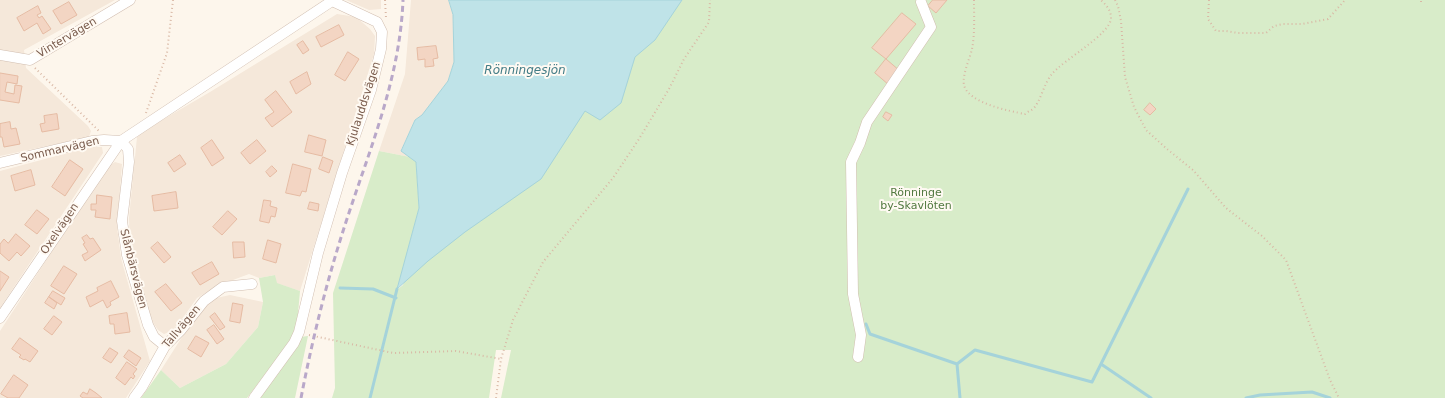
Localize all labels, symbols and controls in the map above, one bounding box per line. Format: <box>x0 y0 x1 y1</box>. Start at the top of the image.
street label: Vintervägen <box>35 15 99 61</box>
street label: Kjulauddsvägen <box>344 60 384 148</box>
water label: Rönningesjön <box>484 64 566 78</box>
street label: Sommarvägen <box>19 135 101 165</box>
park label: Rönninge by-Skavlöten <box>880 186 952 212</box>
street label: Oxelvägen <box>38 201 82 257</box>
street label: Slånbärsvägen <box>117 228 149 310</box>
street label: Tallvägen <box>160 303 204 351</box>

